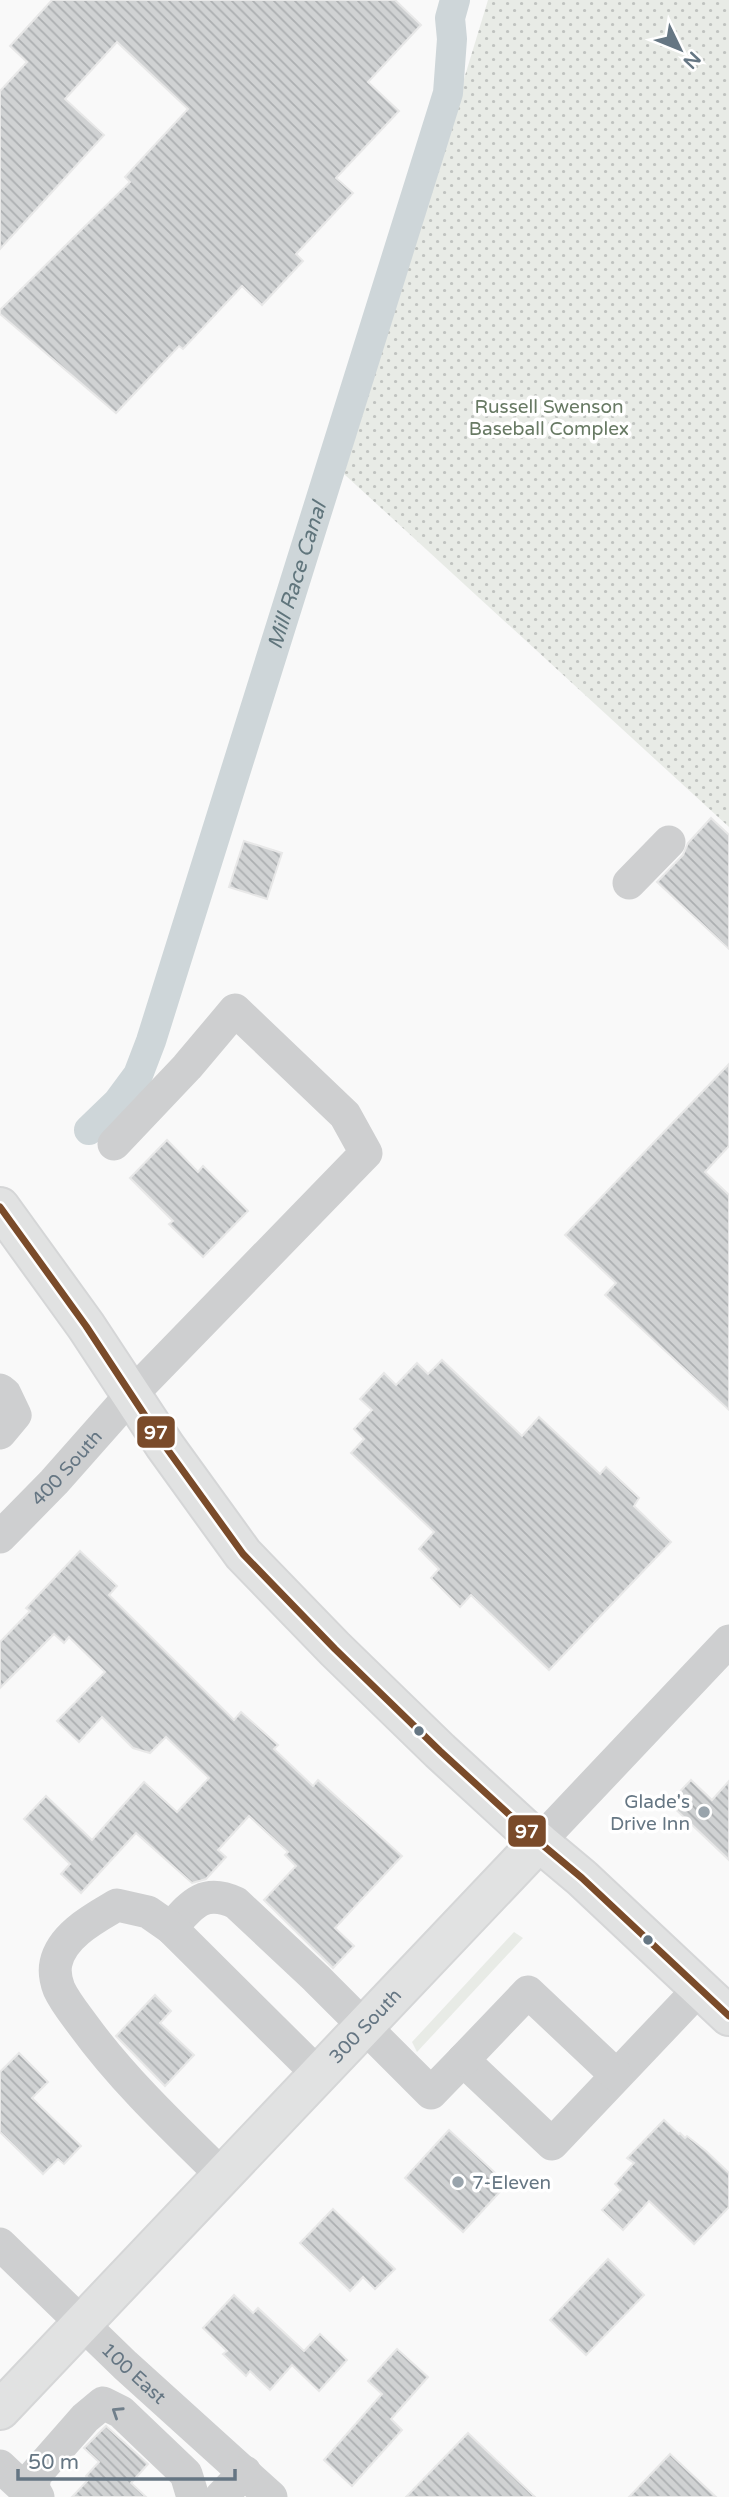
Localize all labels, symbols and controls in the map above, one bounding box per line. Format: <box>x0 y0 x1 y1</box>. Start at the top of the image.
north arrow <box>645 14 715 84</box>
text: N <box>678 47 705 73</box>
park label: Russell Swenson Baseball Complex <box>469 396 629 440</box>
water label: Mill Race Canal <box>263 497 333 652</box>
line badge: 97 <box>136 1415 176 1449</box>
text: 97 <box>144 1422 168 1444</box>
street label: 400 South <box>27 1426 107 1511</box>
unlabelled marker <box>412 1724 426 1738</box>
place label: Glade's Drive Inn <box>610 1791 690 1835</box>
marker: Glade's Drive Inn <box>696 1804 712 1820</box>
line badge: 97 <box>507 1814 547 1848</box>
text: 97 <box>515 1821 539 1843</box>
unlabelled marker <box>641 1933 655 1947</box>
street label: 300 South <box>325 1984 406 2068</box>
place label: 7-Eleven <box>472 2172 551 2194</box>
marker: 7-Eleven <box>450 2174 466 2190</box>
street label: 100 East <box>97 2338 170 2409</box>
one-way arrow <box>112 2408 125 2420</box>
scale bar <box>18 2438 234 2482</box>
text: 50 m <box>28 2450 79 2475</box>

